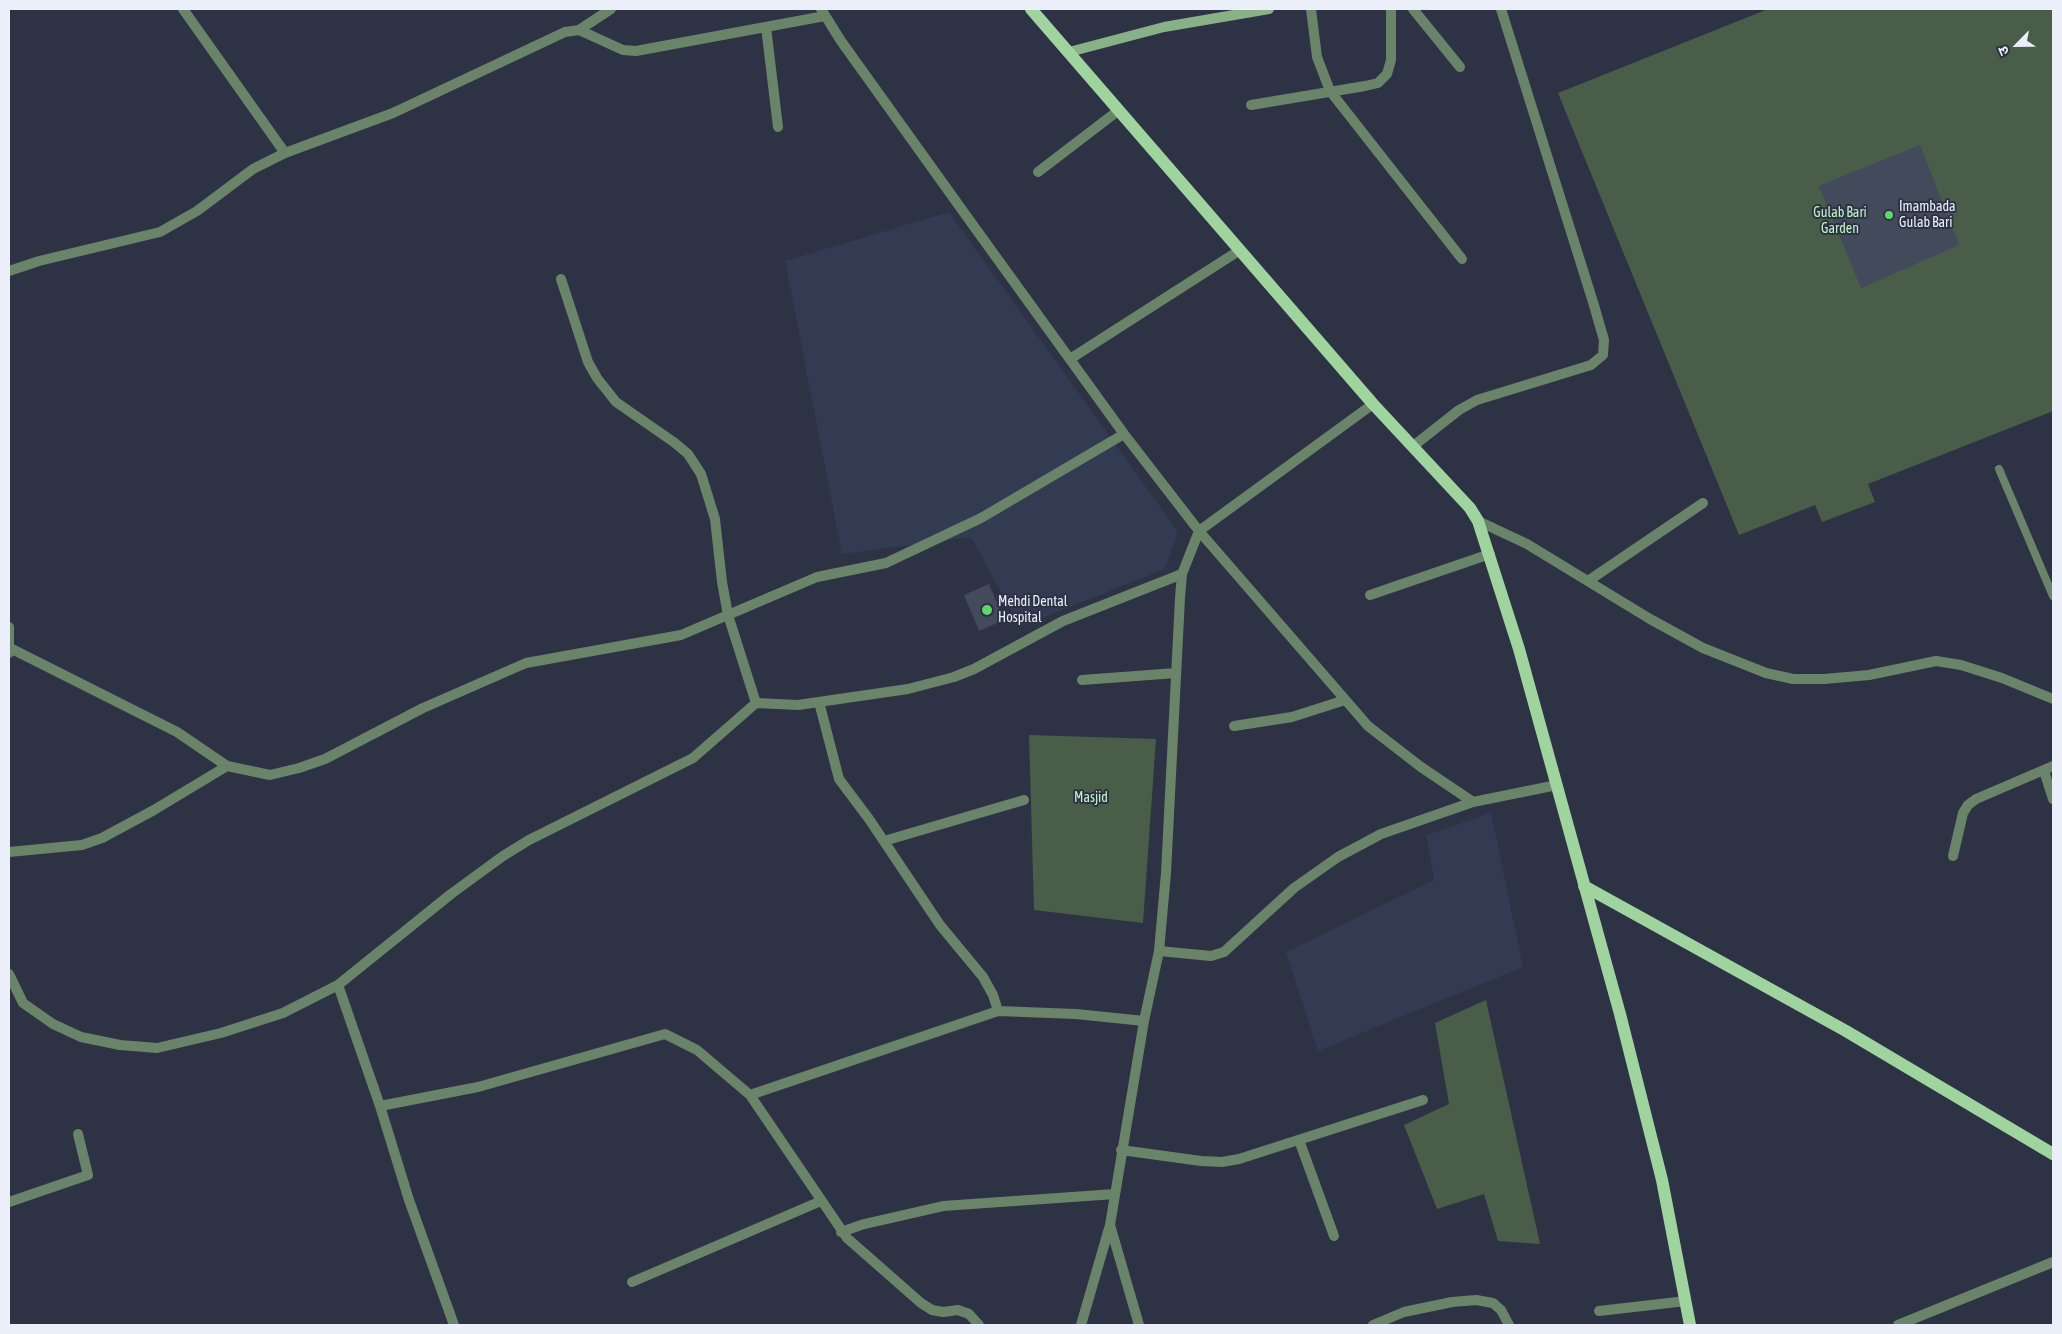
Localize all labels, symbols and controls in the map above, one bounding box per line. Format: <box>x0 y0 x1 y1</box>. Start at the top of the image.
north arrow <box>1992 20 2042 70</box>
text: उ <box>1994 44 2012 58</box>
place label: Imambada Gulab Bari <box>1899 199 1956 232</box>
park label: Gulab Bari Garden <box>1813 205 1867 238</box>
marker: Imambada Gulab Bari <box>1883 209 1895 221</box>
place label: Mehdi Dental Hospital <box>998 594 1068 626</box>
marker: Mehdi Dental Hospital <box>980 603 994 617</box>
park label: Masjid <box>1074 790 1108 806</box>

